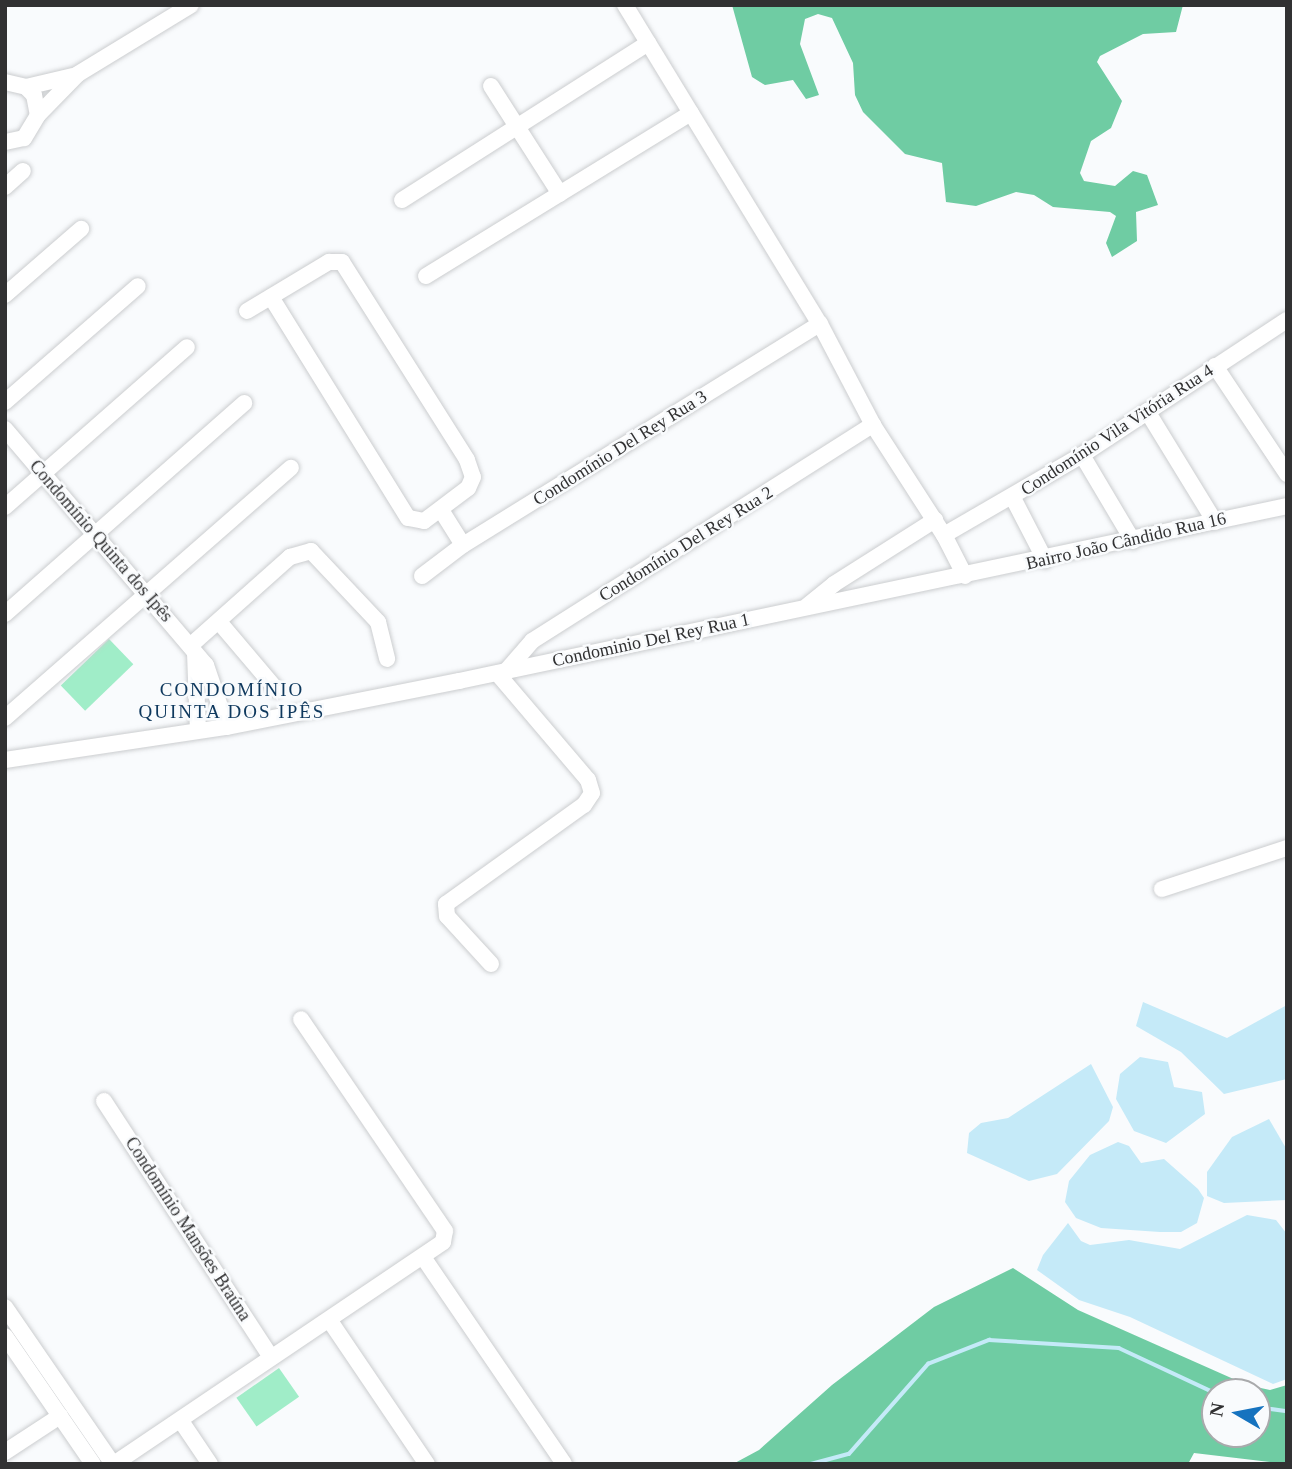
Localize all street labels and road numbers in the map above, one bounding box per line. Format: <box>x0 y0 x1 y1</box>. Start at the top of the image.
street label: Condomínio Vila Vitória Rua 4 <box>1016 359 1218 501</box>
street label: Condomínio Del Rey Rua 3 <box>529 386 711 510</box>
street label: Condomínio Quinta dos Ipês <box>25 456 177 626</box>
street label: Condomínio Del Rey Rua 2 <box>595 482 777 606</box>
street label: Bairro João Cândido Rua 16 <box>1024 507 1228 575</box>
street label: Condominio Del Rey Rua 1 <box>550 609 752 671</box>
street label: Condomínio Mansões Braúna <box>120 1133 256 1325</box>

